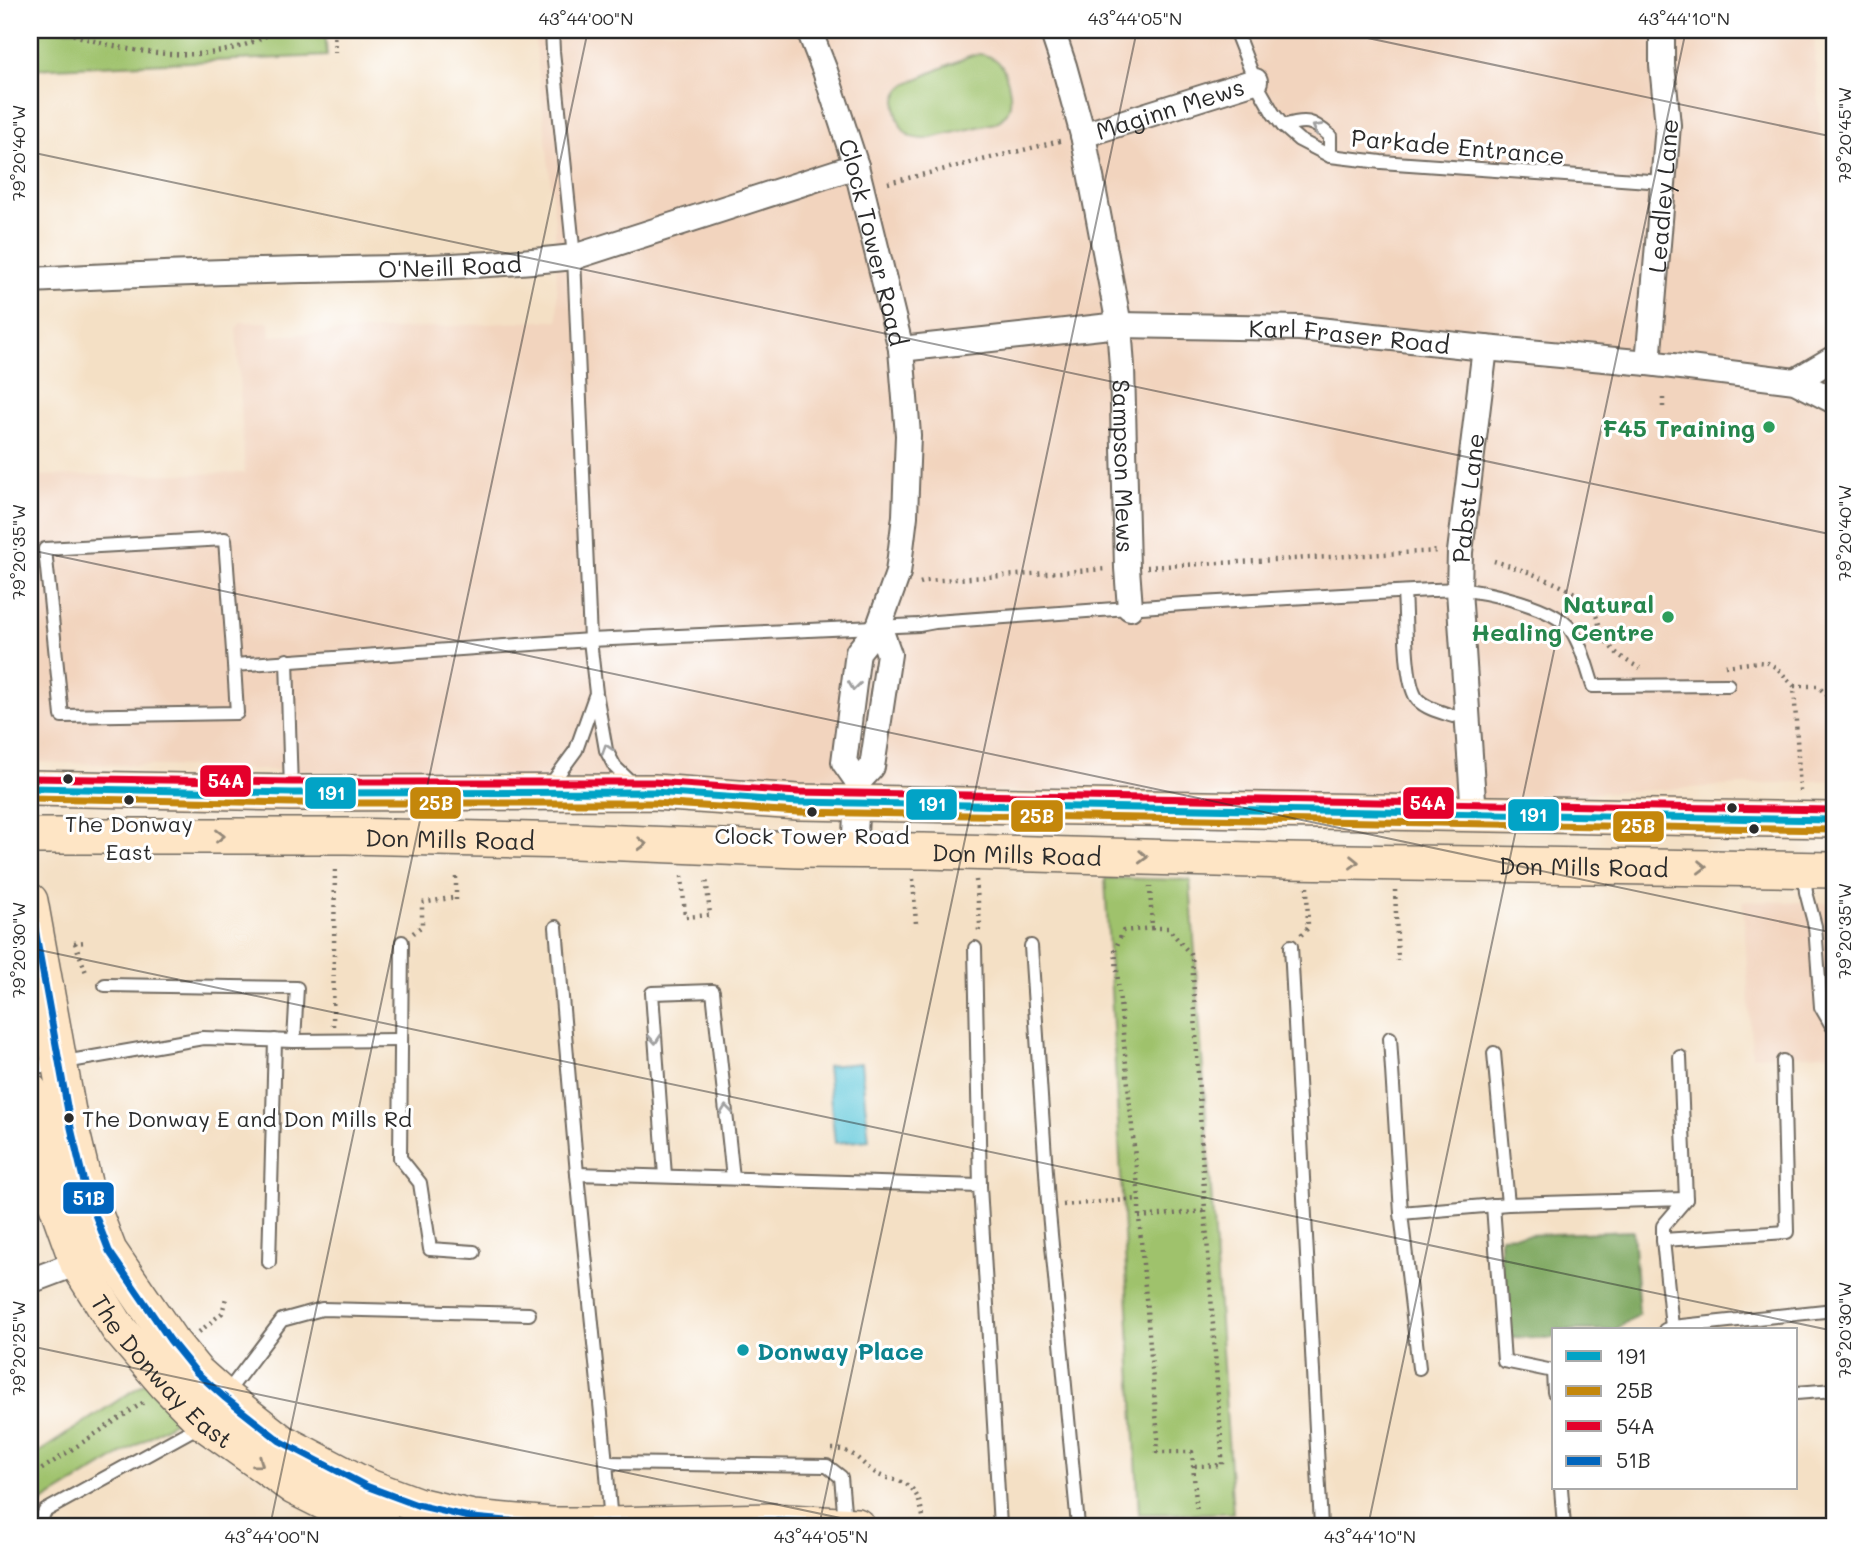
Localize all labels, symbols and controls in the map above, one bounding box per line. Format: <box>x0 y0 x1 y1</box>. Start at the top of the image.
text: 43°44'00"N <box>538 6 634 30</box>
text: 43°44'05"N <box>1088 6 1182 30</box>
text: 43°44'10"N <box>1638 6 1730 30</box>
street label: Maginn Mews <box>1092 70 1248 146</box>
text: 79°20'45"W <box>1832 87 1856 183</box>
text: 79°20'40"W <box>6 105 30 201</box>
street label: Leadley Lane <box>1640 117 1684 274</box>
street label: Parkade Entrance <box>1350 121 1566 171</box>
one-way arrow <box>1311 123 1324 136</box>
street label: Clock Tower Road <box>833 134 915 349</box>
street label: O'Neill Road <box>377 246 523 284</box>
street label: Karl Fraser Road <box>1248 312 1451 360</box>
street label: Sampson Mews <box>1107 379 1142 553</box>
place label: F45 Training <box>1602 412 1755 443</box>
marker: F45 Training <box>1761 419 1777 435</box>
street label: Pabst Lane <box>1444 431 1490 563</box>
text: 79°20'40"W <box>1832 485 1856 581</box>
text: 79°20'35"W <box>6 504 30 600</box>
place label: Natural Healing Centre <box>1471 588 1654 647</box>
marker: Natural Healing Centre <box>1660 609 1676 625</box>
one-way arrow <box>846 681 861 692</box>
one-way arrow <box>601 743 615 755</box>
line badge: 54A <box>199 764 252 798</box>
text: 54A <box>208 768 244 793</box>
unlabelled marker <box>61 772 75 786</box>
line badge: 191 <box>304 776 357 810</box>
text: 191 <box>317 780 345 805</box>
line badge: 25B <box>409 786 462 820</box>
line badge: 54A <box>1402 786 1455 820</box>
line badge: 191 <box>905 788 958 821</box>
text: 25B <box>419 790 453 815</box>
text: 54A <box>1410 790 1446 815</box>
text: 191 <box>918 791 946 816</box>
marker: The Donway East <box>122 793 136 807</box>
line badge: 191 <box>1507 798 1560 832</box>
line badge: 25B <box>1010 799 1064 833</box>
unlabelled marker <box>1725 801 1739 815</box>
text: 191 <box>1519 802 1547 827</box>
text: 25B <box>1020 803 1054 828</box>
marker: Clock Tower Road <box>805 805 819 819</box>
place label: The Donway East <box>65 809 193 866</box>
line badge: 25B <box>1612 810 1665 843</box>
text: 25B <box>1621 813 1655 838</box>
street label: Don Mills Road <box>365 821 535 856</box>
place label: Clock Tower Road <box>715 821 909 850</box>
unlabelled marker <box>1747 822 1761 836</box>
one-way arrow <box>216 828 226 844</box>
one-way arrow <box>637 836 648 851</box>
street label: Don Mills Road <box>932 836 1102 871</box>
street label: Don Mills Road <box>1499 849 1669 883</box>
one-way arrow <box>1137 850 1148 865</box>
one-way arrow <box>1350 854 1360 870</box>
one-way arrow <box>1698 859 1708 875</box>
text: 79°20'35"W <box>1832 883 1856 979</box>
text: 79°20'30"W <box>6 902 30 998</box>
one-way arrow <box>647 1034 662 1045</box>
place label: The Donway E and Don Mills Rd <box>82 1104 412 1133</box>
one-way arrow <box>718 1104 733 1116</box>
marker: The Donway E and Don Mills Rd <box>62 1111 76 1125</box>
line badge: 51B <box>62 1181 115 1215</box>
text: 51B <box>73 1185 105 1210</box>
text: 79°20'30"W <box>1832 1282 1856 1378</box>
street label: The Donway East <box>85 1288 239 1454</box>
text: 79°20'25"W <box>6 1300 30 1396</box>
legend <box>1552 1328 1798 1490</box>
place label: Donway Place <box>757 1335 924 1366</box>
marker: Donway Place <box>735 1342 751 1358</box>
text: 191 <box>1616 1342 1647 1369</box>
text: 25B <box>1616 1376 1653 1403</box>
text: 54A <box>1616 1412 1655 1439</box>
text: 51B <box>1616 1446 1651 1473</box>
one-way arrow <box>251 1455 264 1467</box>
text: 43°44'00"N <box>224 1524 320 1548</box>
text: 43°44'05"N <box>774 1524 868 1548</box>
text: 43°44'10"N <box>1324 1524 1416 1548</box>

